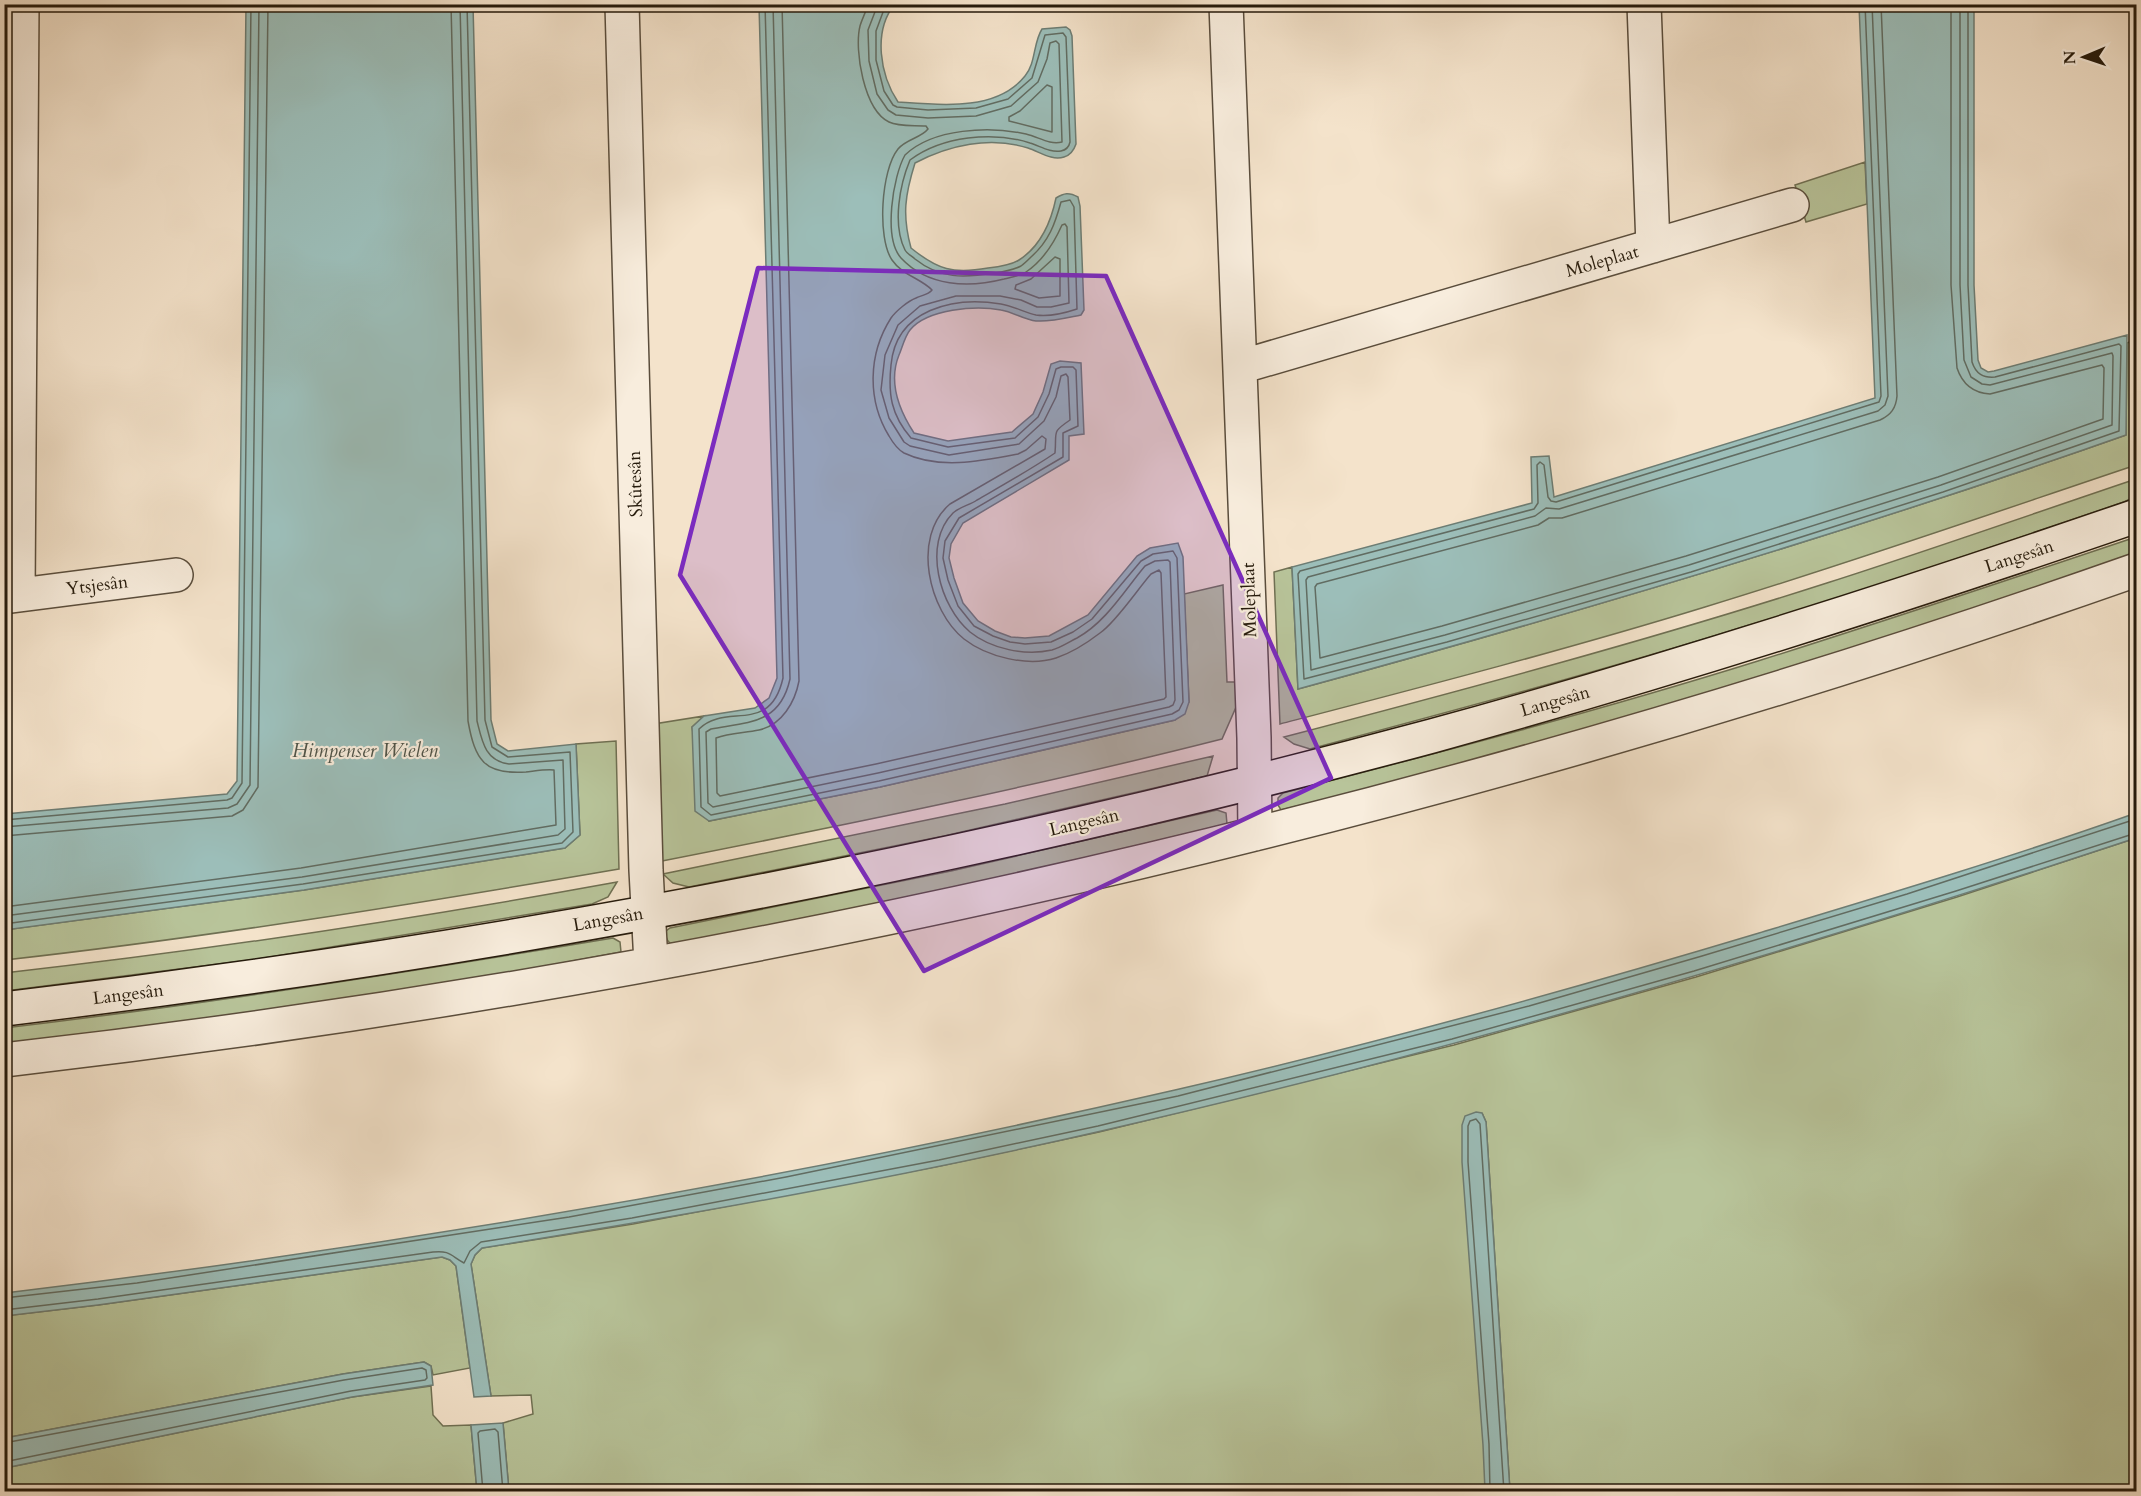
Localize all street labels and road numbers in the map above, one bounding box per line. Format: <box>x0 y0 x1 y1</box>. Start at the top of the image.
street label: Moleplaat <box>1563 239 1642 284</box>
street label: Skûtesân <box>622 450 649 518</box>
street label: Langesân <box>1981 533 2058 579</box>
street label: Moleplaat <box>1236 562 1263 638</box>
street label: Ytsjesân <box>65 569 130 602</box>
street label: Langesân <box>1517 679 1594 723</box>
street label: Langesân <box>1047 802 1122 843</box>
street label: Langesân <box>571 901 646 938</box>
street label: Langesân <box>91 978 166 1011</box>

